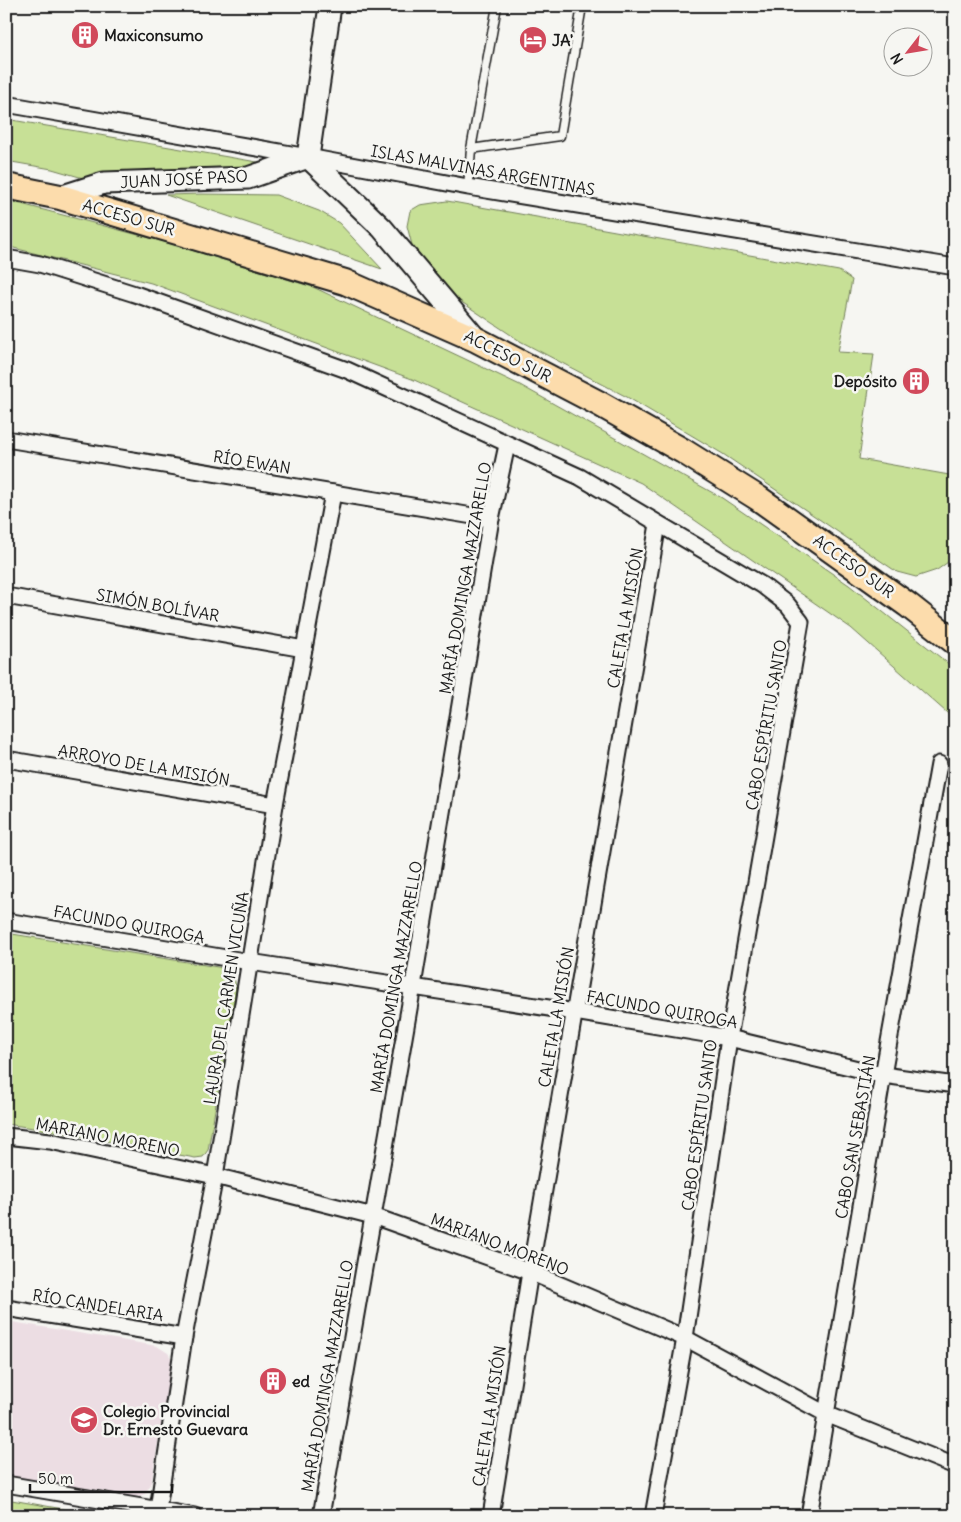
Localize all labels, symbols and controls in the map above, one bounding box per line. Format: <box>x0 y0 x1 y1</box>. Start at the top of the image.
building icon: Maxiconsumo <box>70 20 100 50</box>
place label: Maxiconsumo <box>104 25 203 45</box>
hotel icon: JA' <box>518 25 548 55</box>
north arrow <box>884 28 934 78</box>
place label: JA' <box>552 30 573 50</box>
text: N <box>887 50 907 67</box>
street label: ISLAS MALVINAS ARGENTINAS <box>369 140 597 200</box>
street label: JUAN JOSÉ PASO <box>120 166 248 192</box>
street label: ACCESO SUR <box>80 194 178 240</box>
street label: ACCESO SUR <box>461 325 555 387</box>
building icon: Depósito <box>901 366 931 396</box>
place label: Depósito <box>834 371 897 392</box>
street label: RÍO EWAN <box>212 446 292 478</box>
street label: MARÍA DOMINGA MAZZARELLO <box>435 460 495 696</box>
street label: ACCESO SUR <box>810 530 898 602</box>
street label: CALETA LA MISIÓN <box>603 546 647 690</box>
street label: SIMÓN BOLÍVAR <box>95 584 221 626</box>
street label: CABO ESPÍRITU SANTO <box>741 638 791 812</box>
street label: ARROYO DE LA MISIÓN <box>57 740 231 790</box>
street label: MARÍA DOMINGA MAZZARELLO <box>366 859 426 1095</box>
street label: LAURA DEL CARMEN VICUÑA <box>199 890 253 1106</box>
street label: FACUNDO QUIROGA <box>52 901 206 947</box>
street label: CALETA LA MISIÓN <box>534 945 578 1089</box>
street label: FACUNDO QUIROGA <box>585 986 739 1032</box>
street label: CABO ESPÍRITU SANTO <box>677 1038 721 1212</box>
street label: CABO SAN SEBASTIÁN <box>831 1053 879 1221</box>
street label: MARIANO MORENO <box>34 1113 182 1161</box>
street label: MARIANO MORENO <box>428 1208 572 1280</box>
street label: MARÍA DOMINGA MAZZARELLO <box>297 1258 357 1494</box>
street label: RÍO CANDELARIA <box>31 1285 165 1325</box>
street label: CALETA LA MISIÓN <box>468 1344 510 1488</box>
building icon: ed <box>258 1366 288 1396</box>
place label: ed <box>292 1371 311 1391</box>
place label: Colegio Provincial Dr. Ernesto Guevara <box>103 1401 248 1439</box>
school or university icon: Colegio Provincial Dr. Ernesto Guevara <box>69 1405 99 1435</box>
scale bar <box>30 1462 172 1494</box>
text: 50 m <box>38 1469 73 1488</box>

